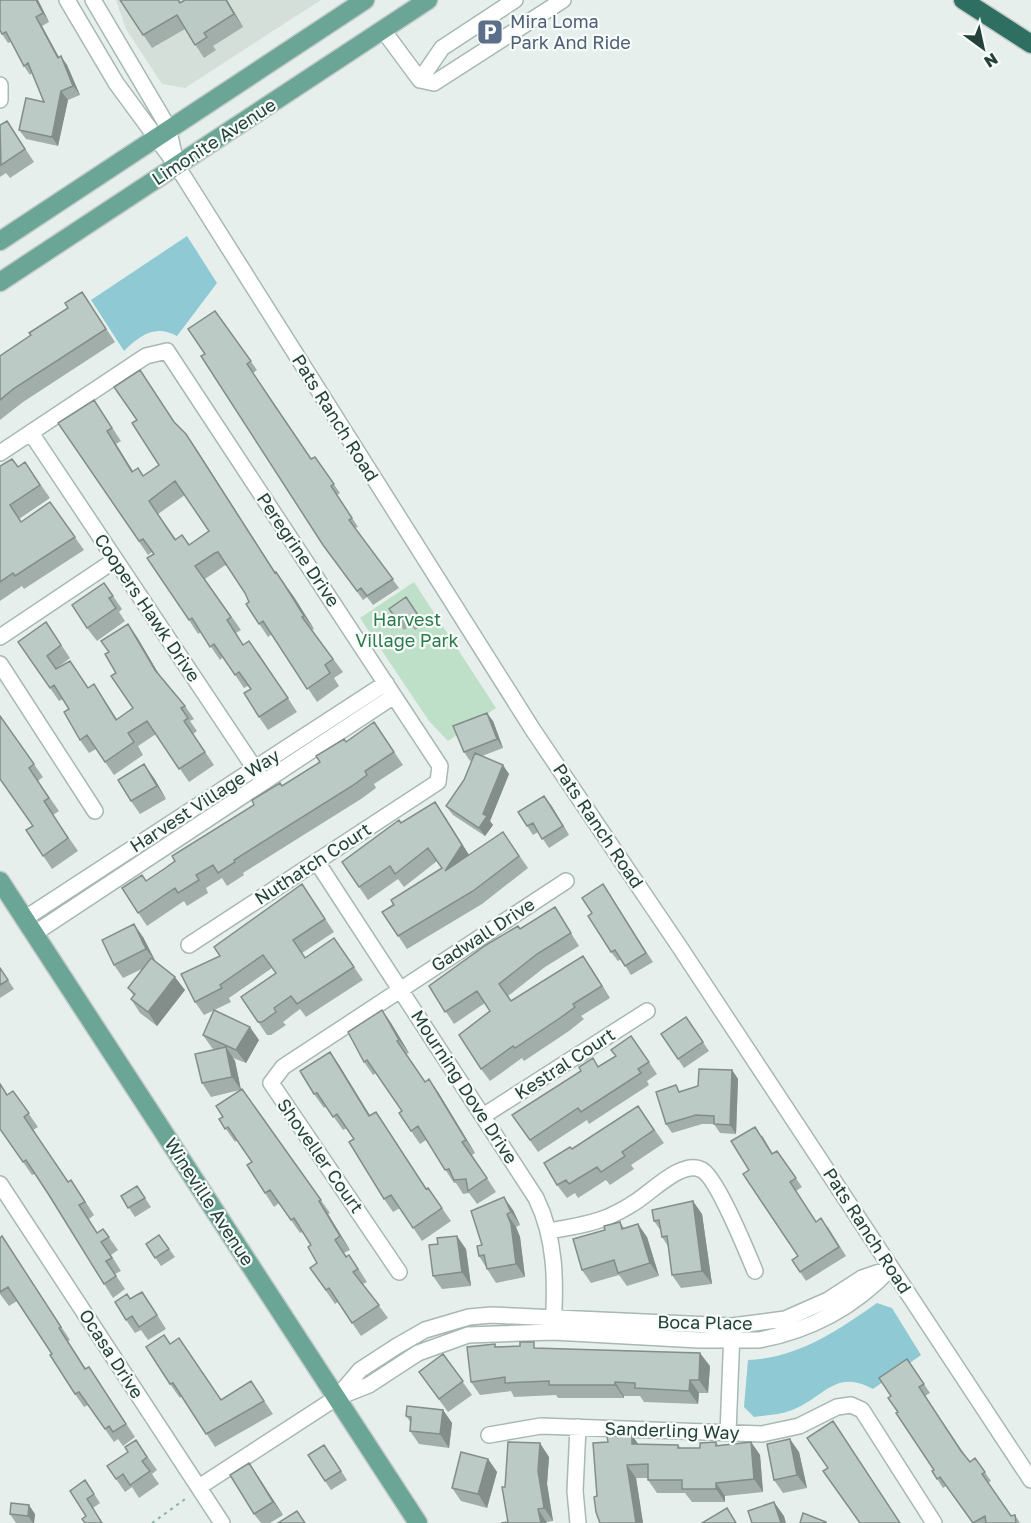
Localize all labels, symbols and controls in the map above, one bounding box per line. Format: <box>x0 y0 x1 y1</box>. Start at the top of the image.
place label: Mira Loma Park And Ride <box>510 10 631 53</box>
parking icon: Mira Loma Park And Ride <box>475 17 505 47</box>
north arrow <box>953 18 1013 78</box>
text: N <box>981 49 1002 72</box>
street label: Limonite Avenue <box>147 93 280 189</box>
street label: Pats Ranch Road <box>288 350 384 485</box>
street label: Peregrine Drive <box>253 488 345 611</box>
street label: Coopers Hawk Drive <box>90 529 206 686</box>
park label: Harvest Village Park <box>355 608 459 651</box>
street label: Harvest Village Way <box>126 744 283 857</box>
street label: Pats Ranch Road <box>549 759 649 892</box>
street label: Nuthatch Court <box>250 817 375 909</box>
street label: Gadwall Drive <box>427 893 538 976</box>
street label: Mourning Dove Drive <box>407 1005 523 1168</box>
street label: Kestral Court <box>510 1023 619 1104</box>
street label: Shoveller Court <box>273 1094 369 1217</box>
street label: Wineville Avenue <box>160 1133 259 1270</box>
street label: Pats Ranch Road <box>819 1163 917 1298</box>
street label: Ocasa Drive <box>75 1305 149 1402</box>
street label: Boca Place <box>657 1310 753 1334</box>
street label: Sanderling Way <box>604 1417 740 1443</box>

